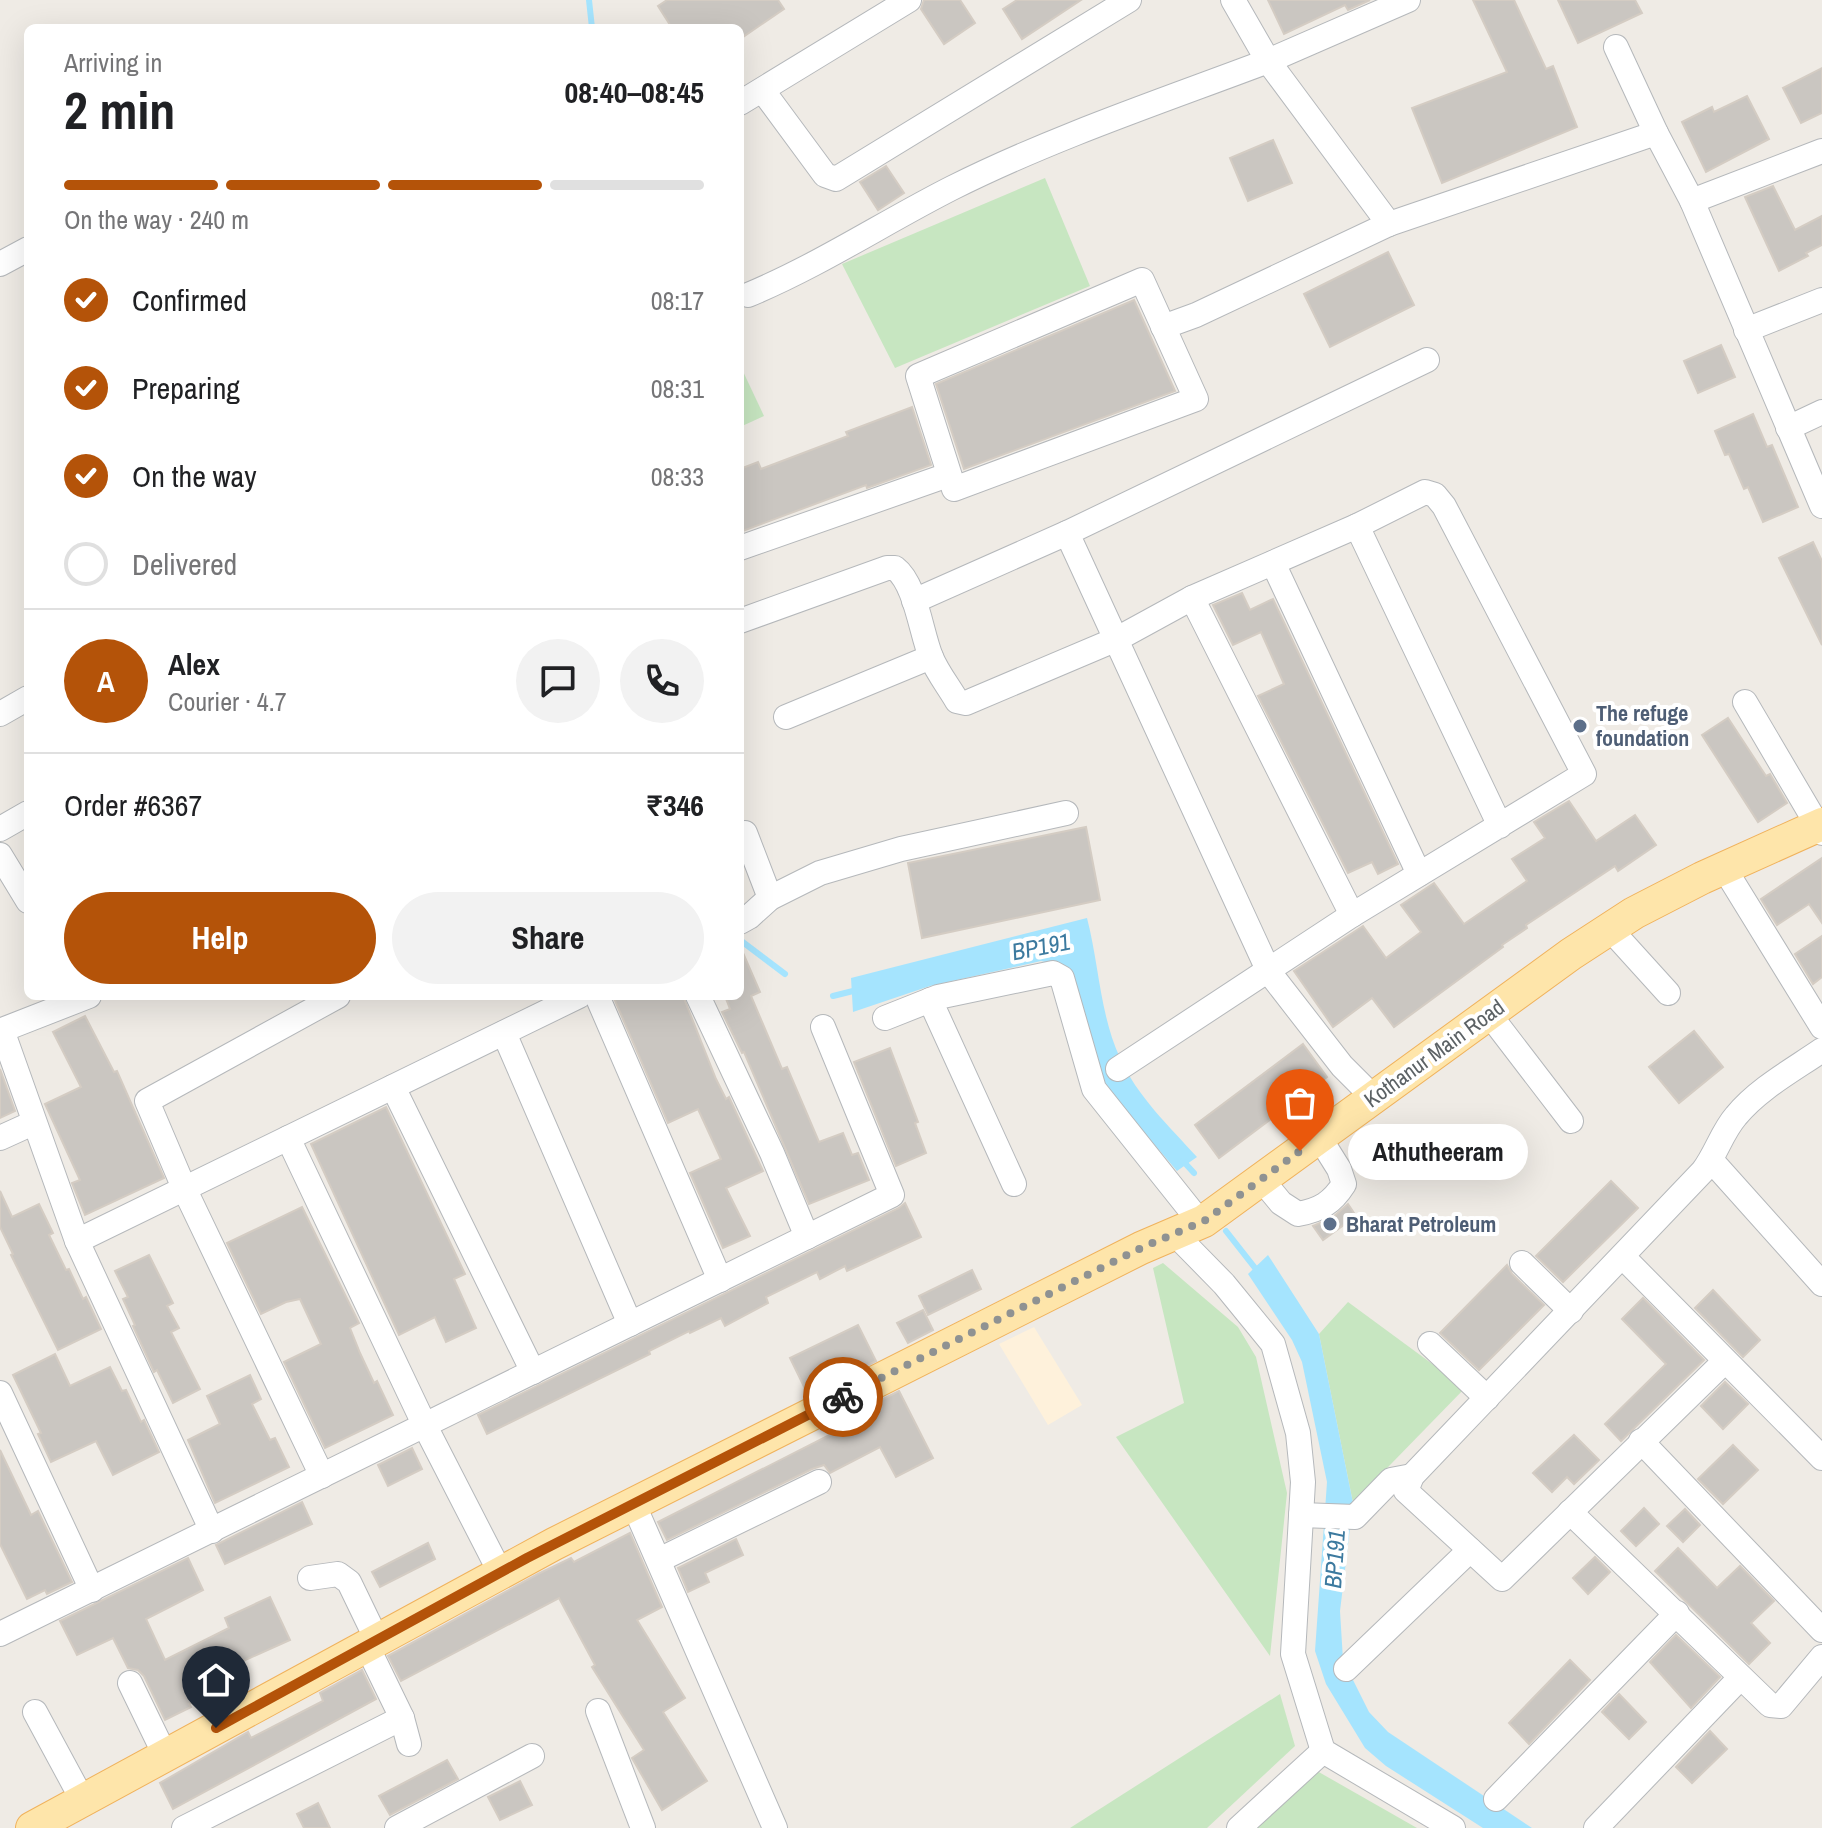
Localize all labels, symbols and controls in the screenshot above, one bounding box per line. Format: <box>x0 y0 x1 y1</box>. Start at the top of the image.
text: Arriving in <box>64 45 162 80</box>
text: 08:40–08:45 <box>565 72 704 112</box>
text: 2 min <box>64 75 175 145</box>
text: On the way · 240 m <box>64 202 249 237</box>
icon: check <box>64 278 108 322</box>
text: Confirmed <box>132 280 247 320</box>
text: 08:17 <box>651 283 704 318</box>
icon: check <box>64 366 108 410</box>
text: Preparing <box>132 368 240 408</box>
text: 08:31 <box>651 371 704 406</box>
icon: check <box>64 454 108 498</box>
text: On the way <box>132 456 256 496</box>
text: 08:33 <box>651 459 704 494</box>
text: Delivered <box>132 544 237 584</box>
button: chat <box>516 639 600 723</box>
button: phone <box>620 639 704 723</box>
text: Alex <box>168 644 220 684</box>
text: A <box>97 661 115 701</box>
text: Courier · 4.7 <box>168 684 287 719</box>
place label: The refuge foundation <box>1596 698 1689 753</box>
marker: The refuge foundation <box>1571 717 1589 735</box>
text: Order #6367 <box>64 785 202 825</box>
text: ₹346 <box>646 785 704 825</box>
button: Help <box>64 892 376 984</box>
button: Share <box>392 892 704 984</box>
water label: BP191 <box>1009 925 1073 967</box>
street label: Kothanur Main Road <box>1358 992 1510 1114</box>
pin <box>1266 1069 1334 1151</box>
icon: bag <box>1278 1081 1322 1125</box>
callout: Athutheeram <box>1348 1123 1528 1179</box>
text: Athutheeram <box>1372 1134 1504 1169</box>
place label: Bharat Petroleum <box>1346 1209 1496 1239</box>
marker: Bharat Petroleum <box>1321 1215 1339 1233</box>
courier <box>803 1357 883 1437</box>
icon: bike <box>821 1375 865 1419</box>
water label: BP191 <box>1316 1528 1352 1590</box>
pin <box>182 1646 250 1728</box>
icon: home <box>194 1658 238 1702</box>

